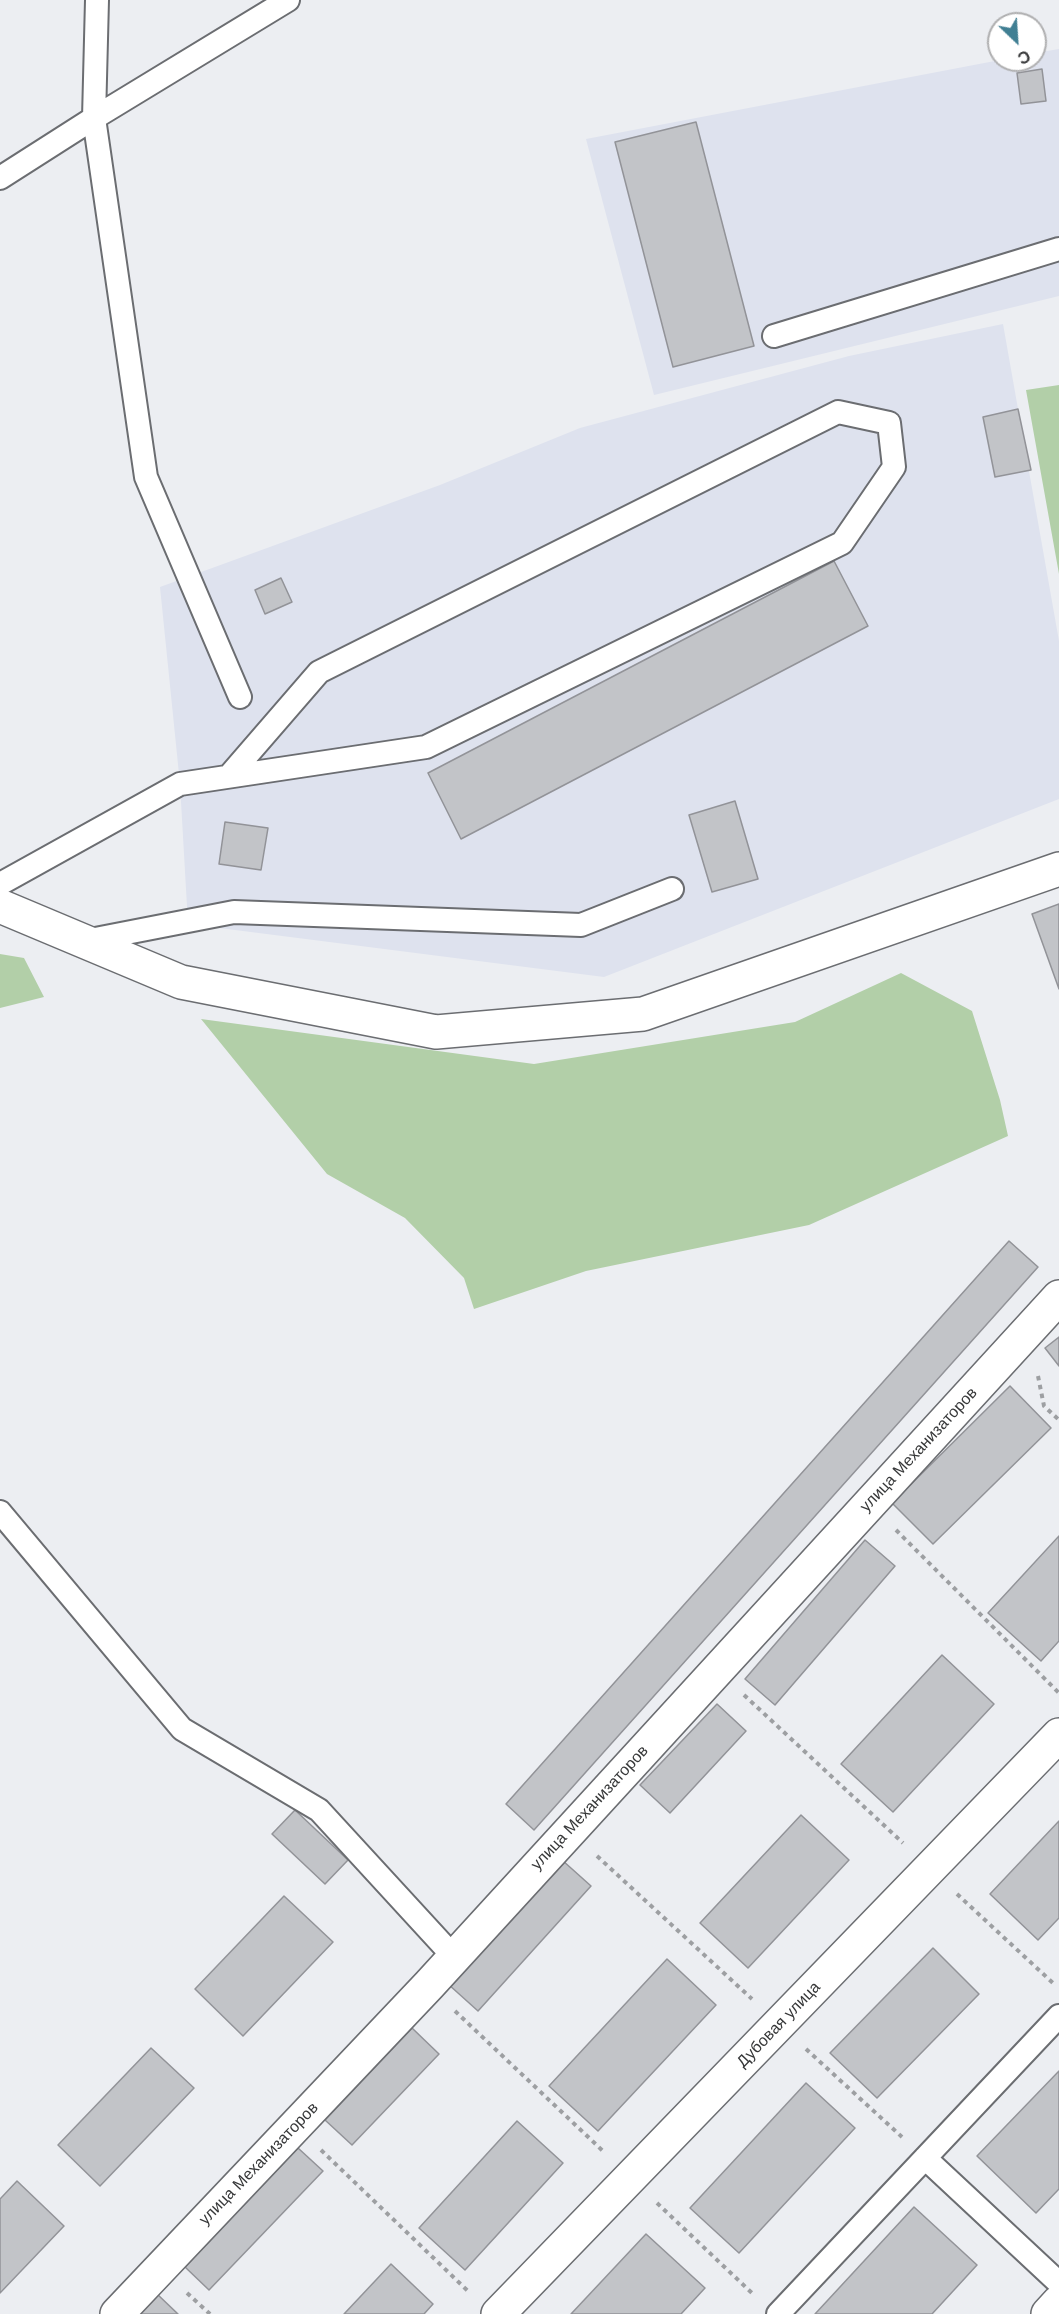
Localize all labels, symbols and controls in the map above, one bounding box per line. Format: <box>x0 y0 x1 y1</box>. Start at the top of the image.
north arrow <box>987 12 1047 72</box>
text: С <box>1015 47 1033 67</box>
street label: улица Механизаторов <box>856 1384 982 1516</box>
street label: улица Механизаторов <box>527 1742 653 1874</box>
street label: Дубовая улица <box>733 1978 825 2072</box>
street label: улица Механизаторов <box>195 2099 323 2229</box>

